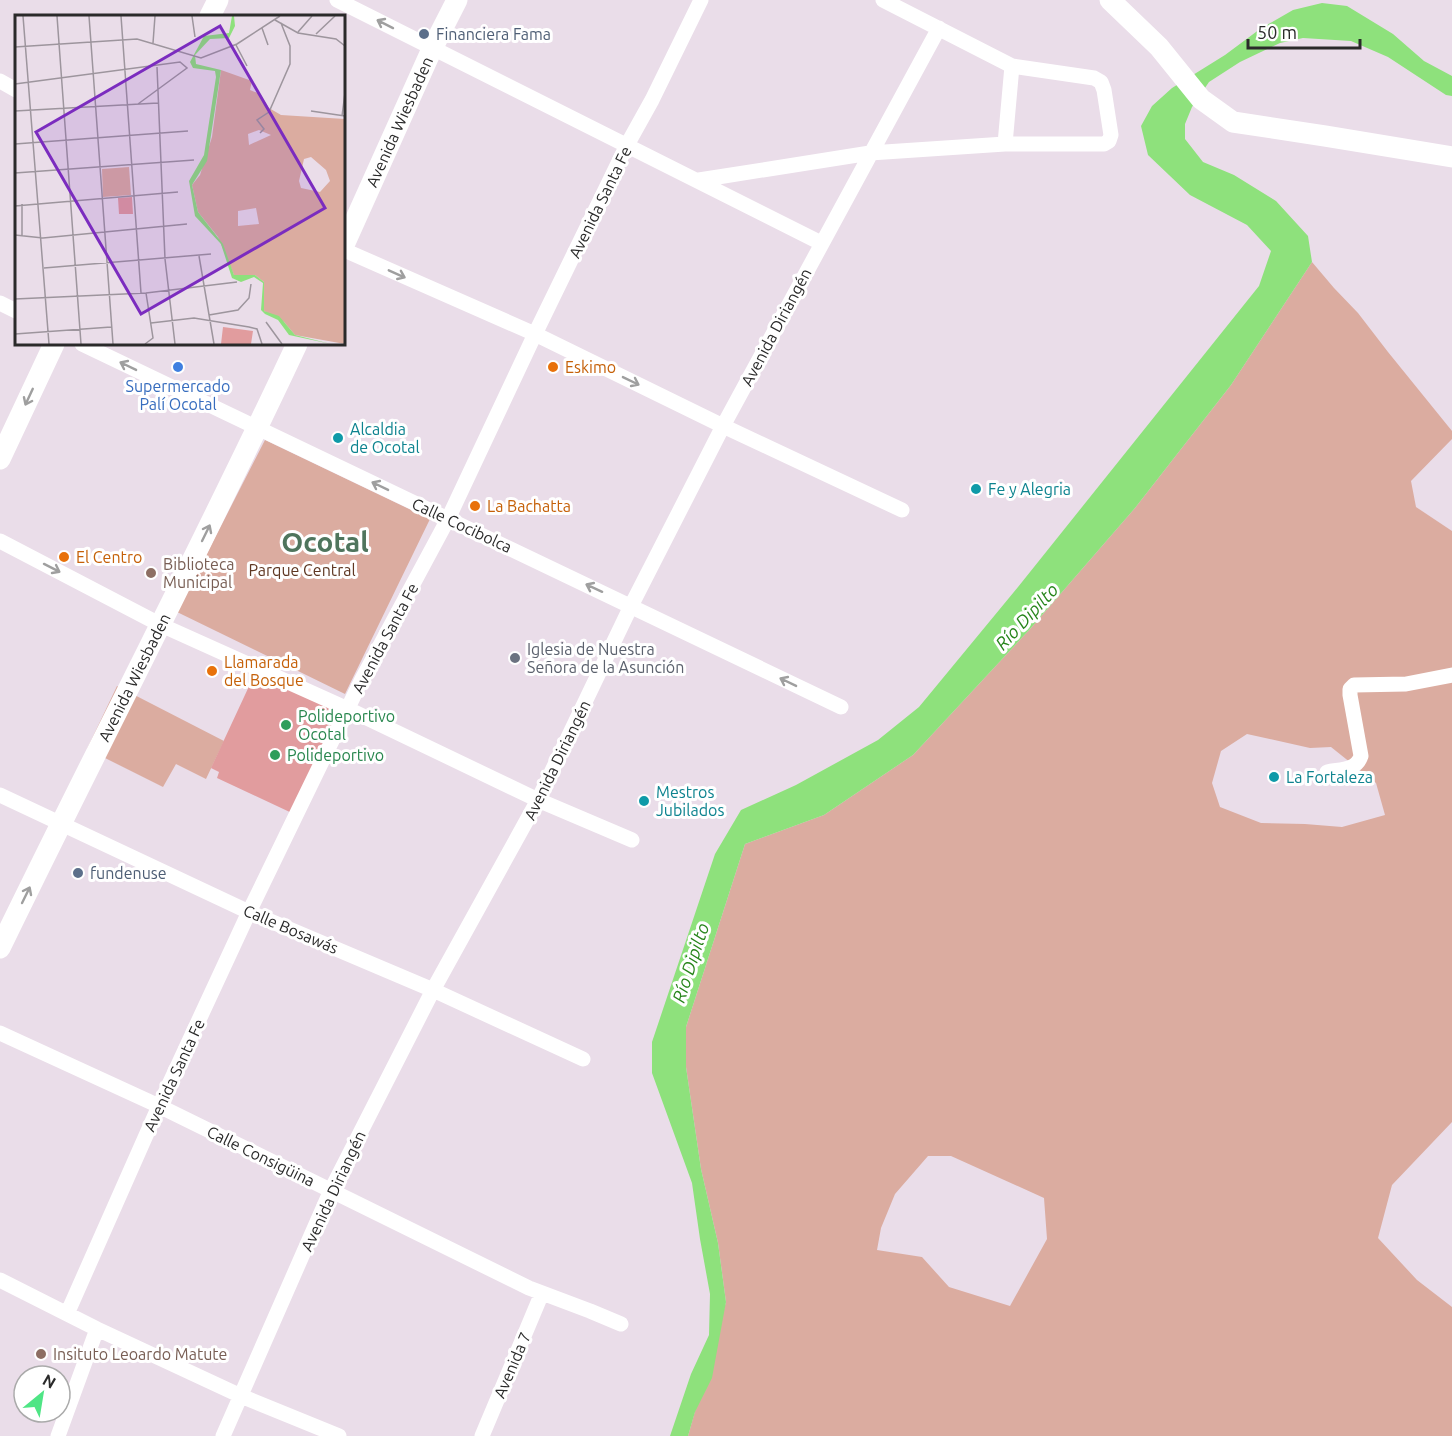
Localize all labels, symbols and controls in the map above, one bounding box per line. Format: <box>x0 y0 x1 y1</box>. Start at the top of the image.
scale bar <box>1248 12 1360 50</box>
inset map <box>15 15 345 345</box>
one-way arrow <box>376 18 394 30</box>
text: 50 m <box>1257 22 1297 42</box>
place label: Financiera Fama <box>436 25 551 43</box>
marker: Financiera Fama <box>417 27 431 41</box>
street label: Avenida Wiesbaden <box>362 54 436 190</box>
street label: Avenida Santa Fe <box>565 143 635 261</box>
street label: Avenida Diriangén <box>737 265 815 389</box>
one-way arrow <box>388 269 406 280</box>
place label: Eskimo <box>565 358 616 376</box>
one-way arrow <box>120 359 138 371</box>
marker: Supermercado Palí Ocotal <box>171 360 185 374</box>
marker: Eskimo <box>546 360 560 374</box>
one-way arrow <box>622 376 640 388</box>
place label: Supermercado Palí Ocotal <box>126 377 230 413</box>
one-way arrow <box>22 387 34 405</box>
place label: Alcaldia de Ocotal <box>350 420 420 456</box>
marker: Alcaldia de Ocotal <box>331 431 345 445</box>
one-way arrow <box>371 480 389 492</box>
place label: Fe y Alegria <box>988 480 1071 498</box>
marker: Fe y Alegria <box>969 482 983 496</box>
street label: Calle Cocibolca <box>409 494 515 556</box>
place label: La Bachatta <box>487 497 571 515</box>
marker: La Bachatta <box>468 499 482 513</box>
one-way arrow <box>201 524 213 542</box>
district label: Ocotal <box>281 526 369 557</box>
place label: El Centro <box>76 548 142 566</box>
marker: El Centro <box>57 550 71 564</box>
place label: Biblioteca Municipal <box>163 555 235 591</box>
park label: Parque Central <box>248 561 356 579</box>
one-way arrow <box>43 562 60 574</box>
marker: Biblioteca Municipal <box>144 566 158 580</box>
water label: Río Dipilto <box>991 579 1062 653</box>
street label: Avenida Santa Fe <box>348 580 422 696</box>
one-way arrow <box>585 581 603 593</box>
street label: Avenida Wiesbaden <box>95 610 174 744</box>
place label: Iglesia de Nuestra Señora de la Asunción <box>527 640 684 676</box>
marker: Iglesia de Nuestra Señora de la Asunción <box>508 651 522 665</box>
place label: Llamarada del Bosque <box>224 653 304 689</box>
marker: Llamarada del Bosque <box>205 664 219 678</box>
one-way arrow <box>780 675 798 687</box>
street label: Avenida Diriangén <box>520 697 594 823</box>
place label: Polideportivo Ocotal <box>298 707 395 743</box>
marker: Polideportivo Ocotal <box>279 718 293 732</box>
place label: Polideportivo <box>287 746 384 764</box>
marker: Polideportivo <box>268 748 282 762</box>
place label: La Fortaleza <box>1286 768 1373 786</box>
marker: La Fortaleza <box>1267 770 1281 784</box>
place label: Mestros Jubilados <box>656 783 724 819</box>
marker: Mestros Jubilados <box>637 794 651 808</box>
place label: fundenuse <box>90 864 167 882</box>
marker: fundenuse <box>71 866 85 880</box>
one-way arrow <box>20 887 32 905</box>
street label: Calle Bosawás <box>241 901 341 957</box>
water label: Río Dipilto <box>668 920 712 1005</box>
street label: Avenida Santa Fe <box>140 1016 208 1134</box>
street label: Calle Consigüina <box>204 1122 318 1190</box>
street label: Avenida Diriangén <box>297 1128 369 1254</box>
street label: Avenida 7 <box>490 1329 534 1401</box>
place label: Insituto Leoardo Matute <box>53 1345 227 1363</box>
marker: Insituto Leoardo Matute <box>34 1347 48 1361</box>
north arrow <box>12 1364 72 1424</box>
text: N <box>40 1370 59 1392</box>

